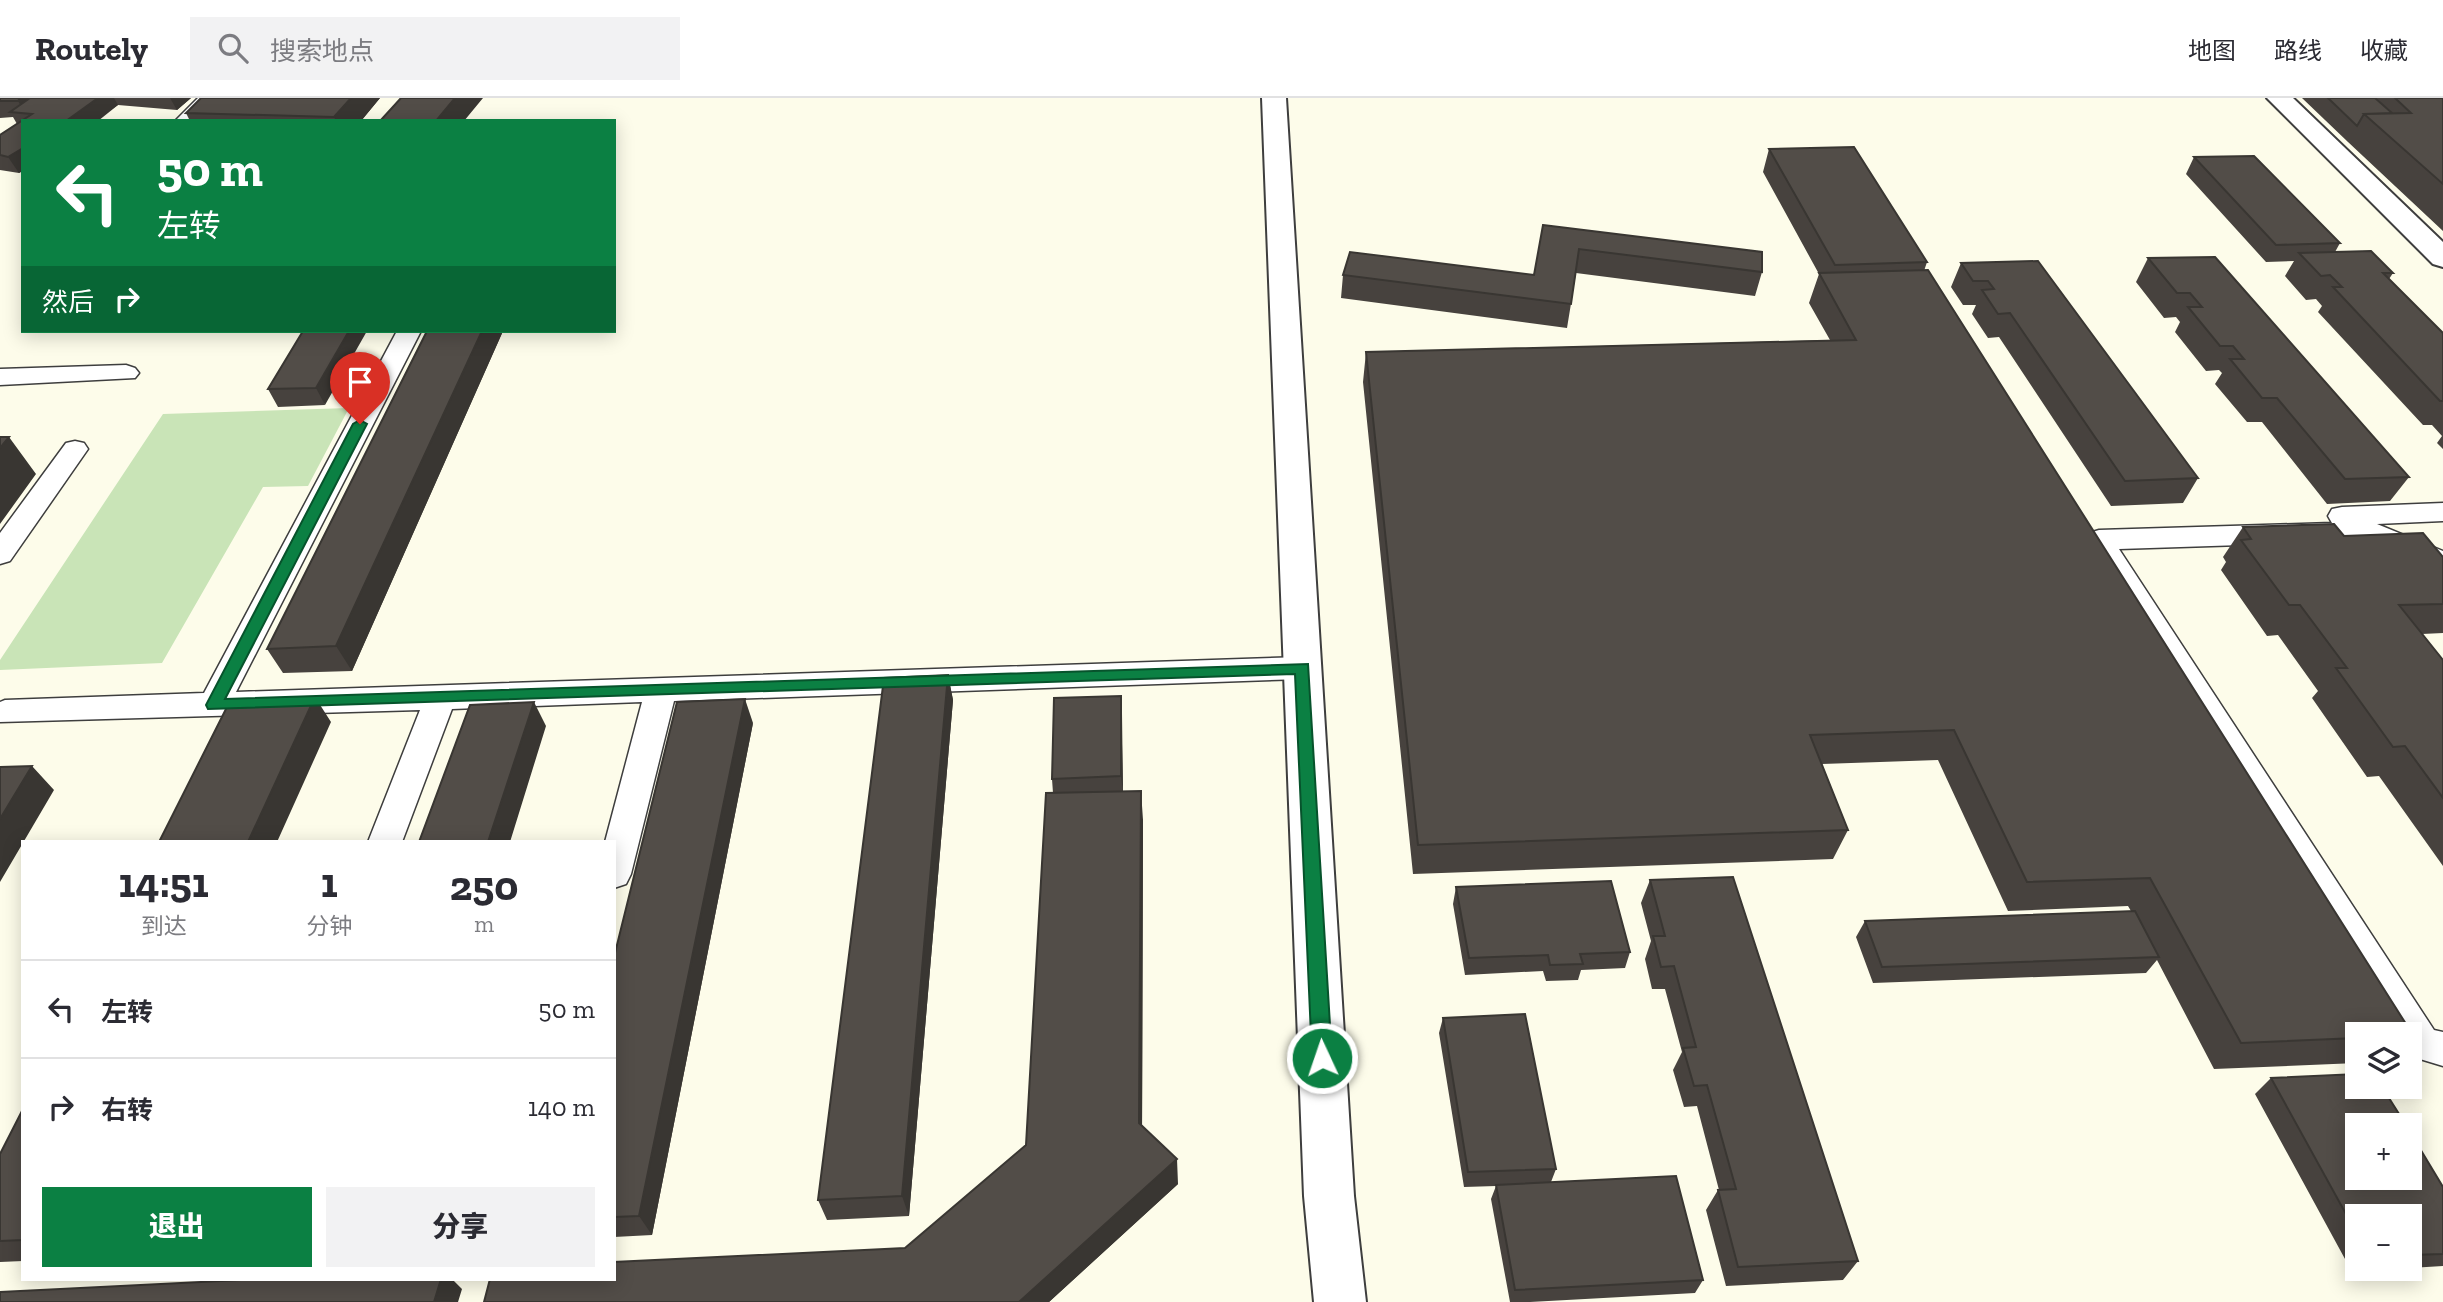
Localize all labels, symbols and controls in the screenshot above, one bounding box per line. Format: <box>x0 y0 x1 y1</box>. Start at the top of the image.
search box <box>190 17 680 80</box>
text: Routely <box>35 29 148 68</box>
icon: search <box>214 29 252 67</box>
text: 搜索地点 <box>270 35 374 67</box>
text: 地图 <box>2188 36 2236 65</box>
text: 路线 <box>2274 36 2322 65</box>
text: 收藏 <box>2360 36 2408 65</box>
text: 50 m <box>157 140 263 199</box>
icon: left <box>42 147 133 238</box>
text: 左转 <box>157 207 221 245</box>
icon: right <box>108 280 146 318</box>
text: 然后 <box>42 286 94 318</box>
pin <box>330 352 390 424</box>
icon: arrive <box>341 363 379 401</box>
text: 14:51 <box>119 857 209 908</box>
text: 1 <box>321 857 338 908</box>
text: 250 <box>450 860 518 911</box>
text: m <box>474 910 494 938</box>
text: 到达 <box>141 912 187 940</box>
text: 分钟 <box>306 912 352 940</box>
icon: left <box>42 990 80 1028</box>
text: 50 m <box>538 993 595 1025</box>
text: 左转 <box>101 996 153 1028</box>
position arrow <box>1285 1021 1359 1095</box>
map controls <box>2345 1022 2422 1281</box>
button: layers <box>2345 1022 2422 1099</box>
icon: right <box>42 1088 80 1126</box>
text: 140 m <box>528 1091 595 1123</box>
text: 右转 <box>101 1094 153 1126</box>
button: + <box>2345 1113 2422 1190</box>
button: 退出 <box>42 1187 312 1267</box>
button: 分享 <box>326 1187 595 1267</box>
button: − <box>2345 1204 2422 1281</box>

